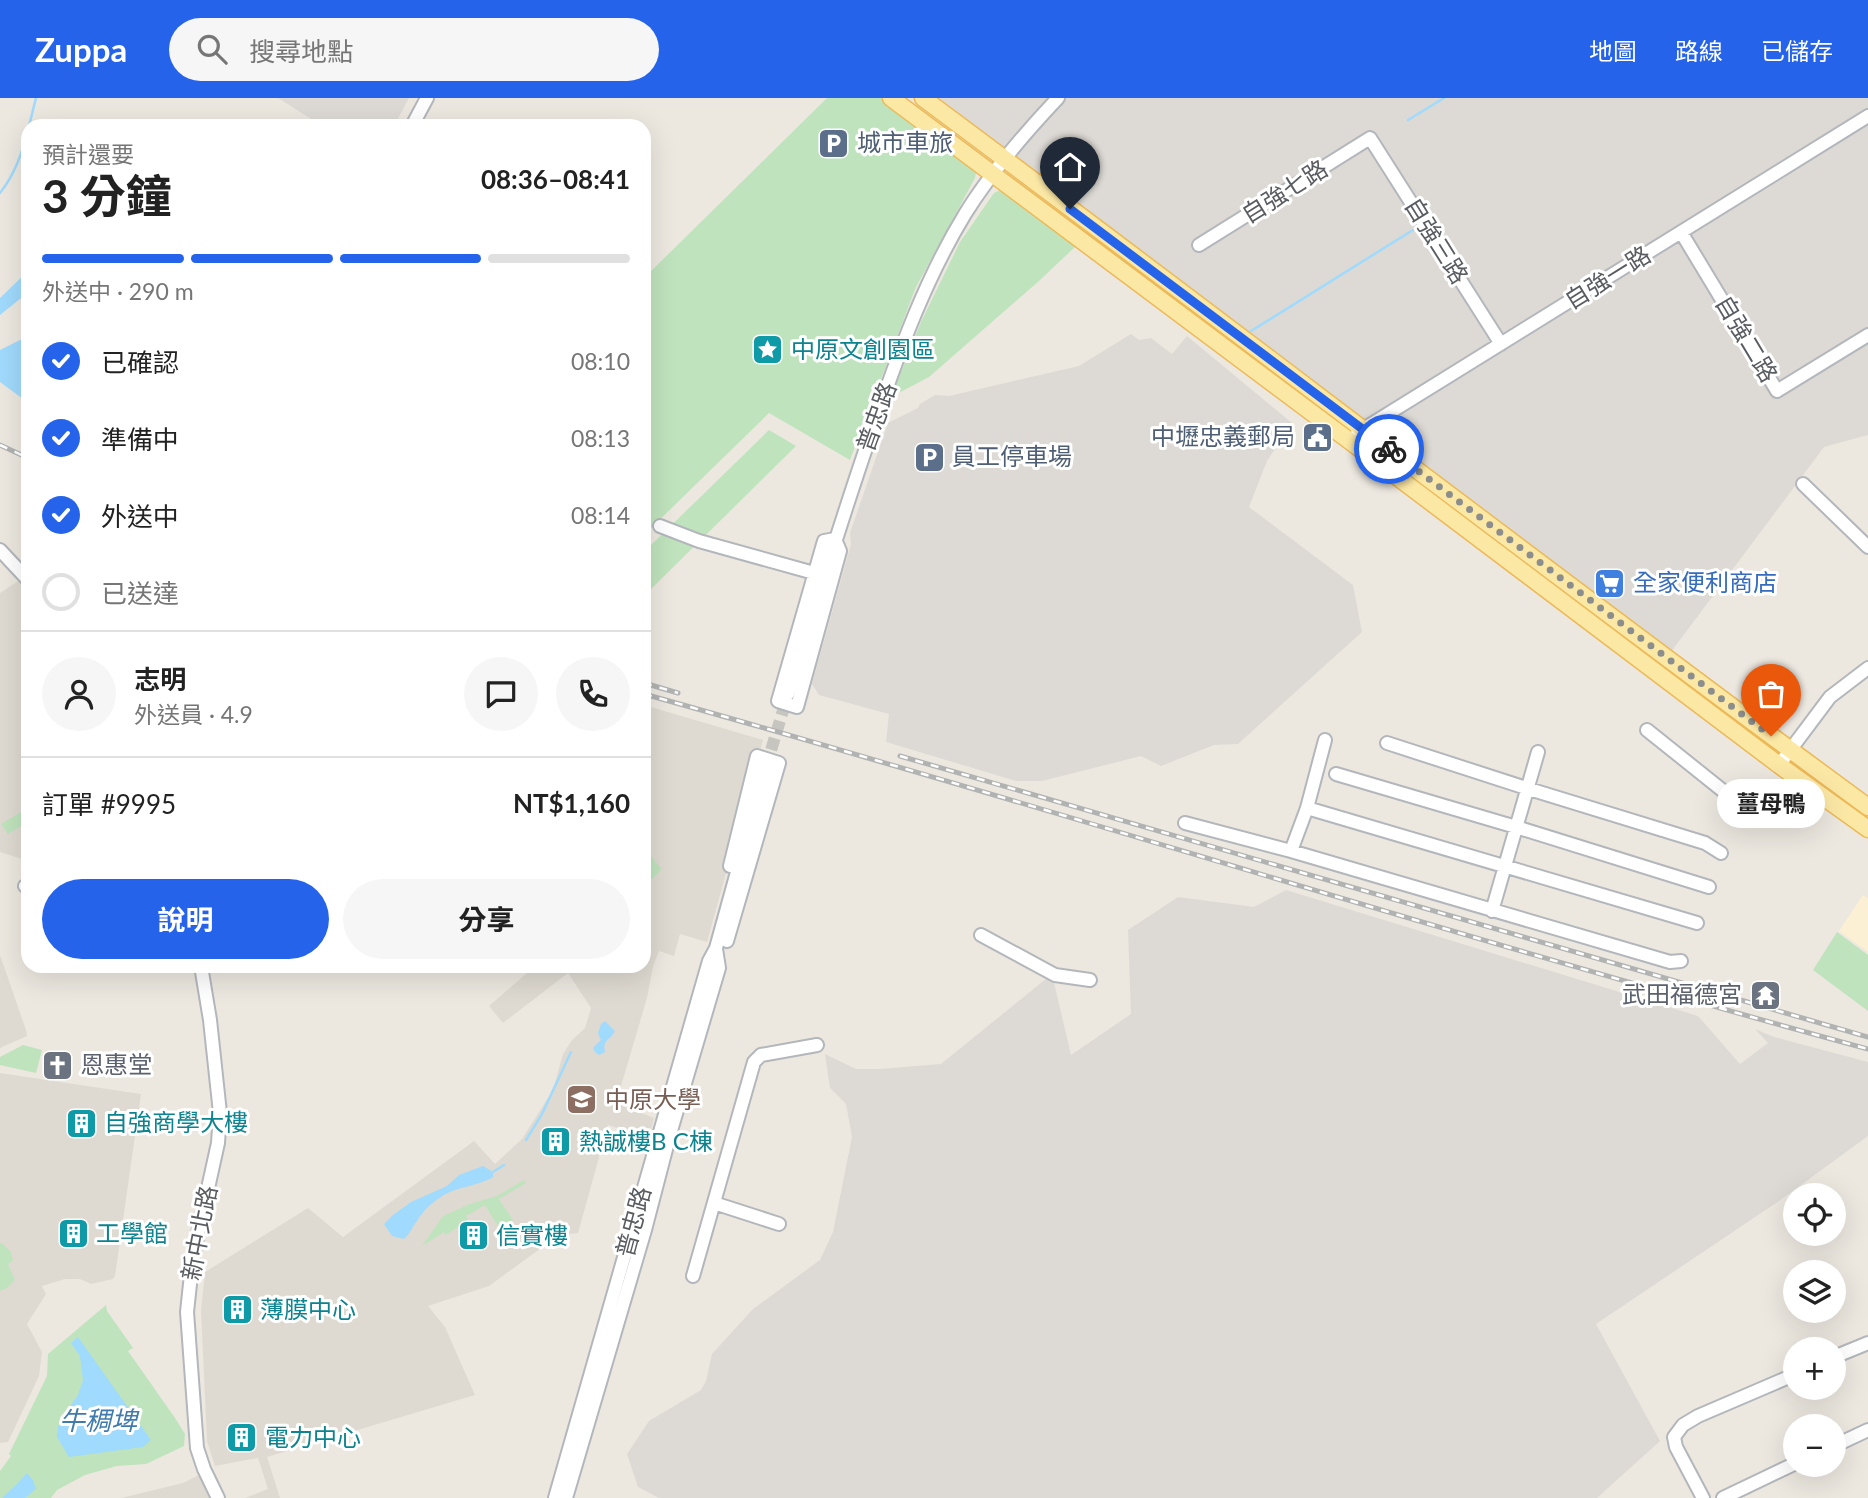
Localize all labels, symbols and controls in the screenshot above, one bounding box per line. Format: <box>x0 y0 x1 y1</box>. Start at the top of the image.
search box <box>169 18 659 81</box>
text: Zuppa <box>35 29 127 69</box>
icon: search <box>193 30 231 68</box>
text: 搜尋地點 <box>249 35 353 67</box>
text: 地圖 <box>1589 36 1637 65</box>
text: 路線 <box>1675 36 1723 65</box>
text: 已儲存 <box>1761 36 1833 65</box>
parking icon: 城市車旅 <box>817 126 851 160</box>
place label: 城市車旅 <box>857 127 953 156</box>
pin <box>1040 137 1100 209</box>
text: 預計還要 <box>42 140 134 168</box>
icon: home <box>1051 148 1089 186</box>
street label: 自強七路 <box>1236 153 1333 228</box>
text: 08:36–08:41 <box>481 163 630 195</box>
text: 3 分鐘 <box>42 168 172 223</box>
street label: 自強三路 <box>1400 192 1475 289</box>
street label: 自強一路 <box>1559 239 1656 314</box>
text: 外送中 · 290 m <box>42 277 194 305</box>
street label: 自強二路 <box>1710 290 1784 387</box>
place icon: 中原文創園區 <box>751 333 785 367</box>
place label: 中原文創園區 <box>791 334 935 363</box>
icon: check <box>42 342 80 380</box>
text: 已確認 <box>101 346 179 378</box>
text: 08:10 <box>571 347 630 375</box>
street label: 普忠路 <box>850 378 902 455</box>
courier <box>1354 414 1424 484</box>
icon: check <box>42 419 80 457</box>
public building icon: 中壢忠義郵局 <box>1301 420 1335 454</box>
place label: 中壢忠義郵局 <box>1151 421 1295 450</box>
text: 準備中 <box>101 423 179 455</box>
text: 08:13 <box>571 424 630 452</box>
icon: bike <box>1370 430 1408 468</box>
parking icon: 員工停車場 <box>912 440 946 474</box>
place label: 員工停車場 <box>952 441 1072 470</box>
icon: check <box>42 496 80 534</box>
text: 外送中 <box>101 500 179 532</box>
text: 08:14 <box>571 501 630 529</box>
supermarket icon: 全家便利商店 <box>1593 566 1627 600</box>
place label: 全家便利商店 <box>1633 567 1777 596</box>
text: 已送達 <box>101 577 179 609</box>
button: person <box>42 657 116 731</box>
button: chat <box>464 657 538 731</box>
button: phone <box>556 657 630 731</box>
text: 志明 <box>134 663 186 695</box>
pin <box>1741 664 1801 736</box>
icon: bag <box>1752 675 1790 713</box>
text: 外送員 · 4.9 <box>134 700 253 728</box>
callout: 薑母鴨 <box>1717 778 1825 827</box>
text: NT$1,160 <box>513 787 630 819</box>
text: 訂單 #9995 <box>42 788 176 820</box>
text: 薑母鴨 <box>1737 789 1806 817</box>
button: 說明 <box>42 879 329 959</box>
button: 分享 <box>343 879 630 959</box>
temple icon: 武田福德宮 <box>1748 978 1782 1012</box>
place label: 武田福德宮 <box>1622 979 1742 1008</box>
church icon: 恩惠堂 <box>40 1048 74 1082</box>
place label: 恩惠堂 <box>80 1049 152 1078</box>
school or university icon: 中原大學 <box>565 1083 599 1117</box>
place label: 中原大學 <box>605 1084 701 1113</box>
building icon: 自強商學大樓 <box>64 1106 98 1140</box>
place label: 自強商學大樓 <box>104 1107 248 1136</box>
building icon: 熱誠樓B C棟 <box>539 1125 573 1159</box>
place label: 熱誠樓B C棟 <box>579 1126 713 1155</box>
street label: 新中北路 <box>175 1183 222 1283</box>
street label: 普忠路 <box>609 1183 656 1260</box>
map controls <box>1783 1183 1846 1477</box>
button: locate <box>1783 1183 1846 1246</box>
building icon: 工學館 <box>56 1217 90 1251</box>
place label: 工學館 <box>96 1218 168 1247</box>
building icon: 信實樓 <box>456 1219 490 1253</box>
place label: 信實樓 <box>496 1220 568 1249</box>
button: layers <box>1783 1260 1846 1323</box>
building icon: 薄膜中心 <box>220 1293 254 1327</box>
place label: 薄膜中心 <box>260 1294 356 1323</box>
button: + <box>1783 1337 1846 1400</box>
water label: 牛稠埤 <box>59 1404 140 1436</box>
button: − <box>1783 1414 1846 1477</box>
building icon: 電力中心 <box>225 1421 259 1455</box>
place label: 電力中心 <box>265 1422 361 1451</box>

